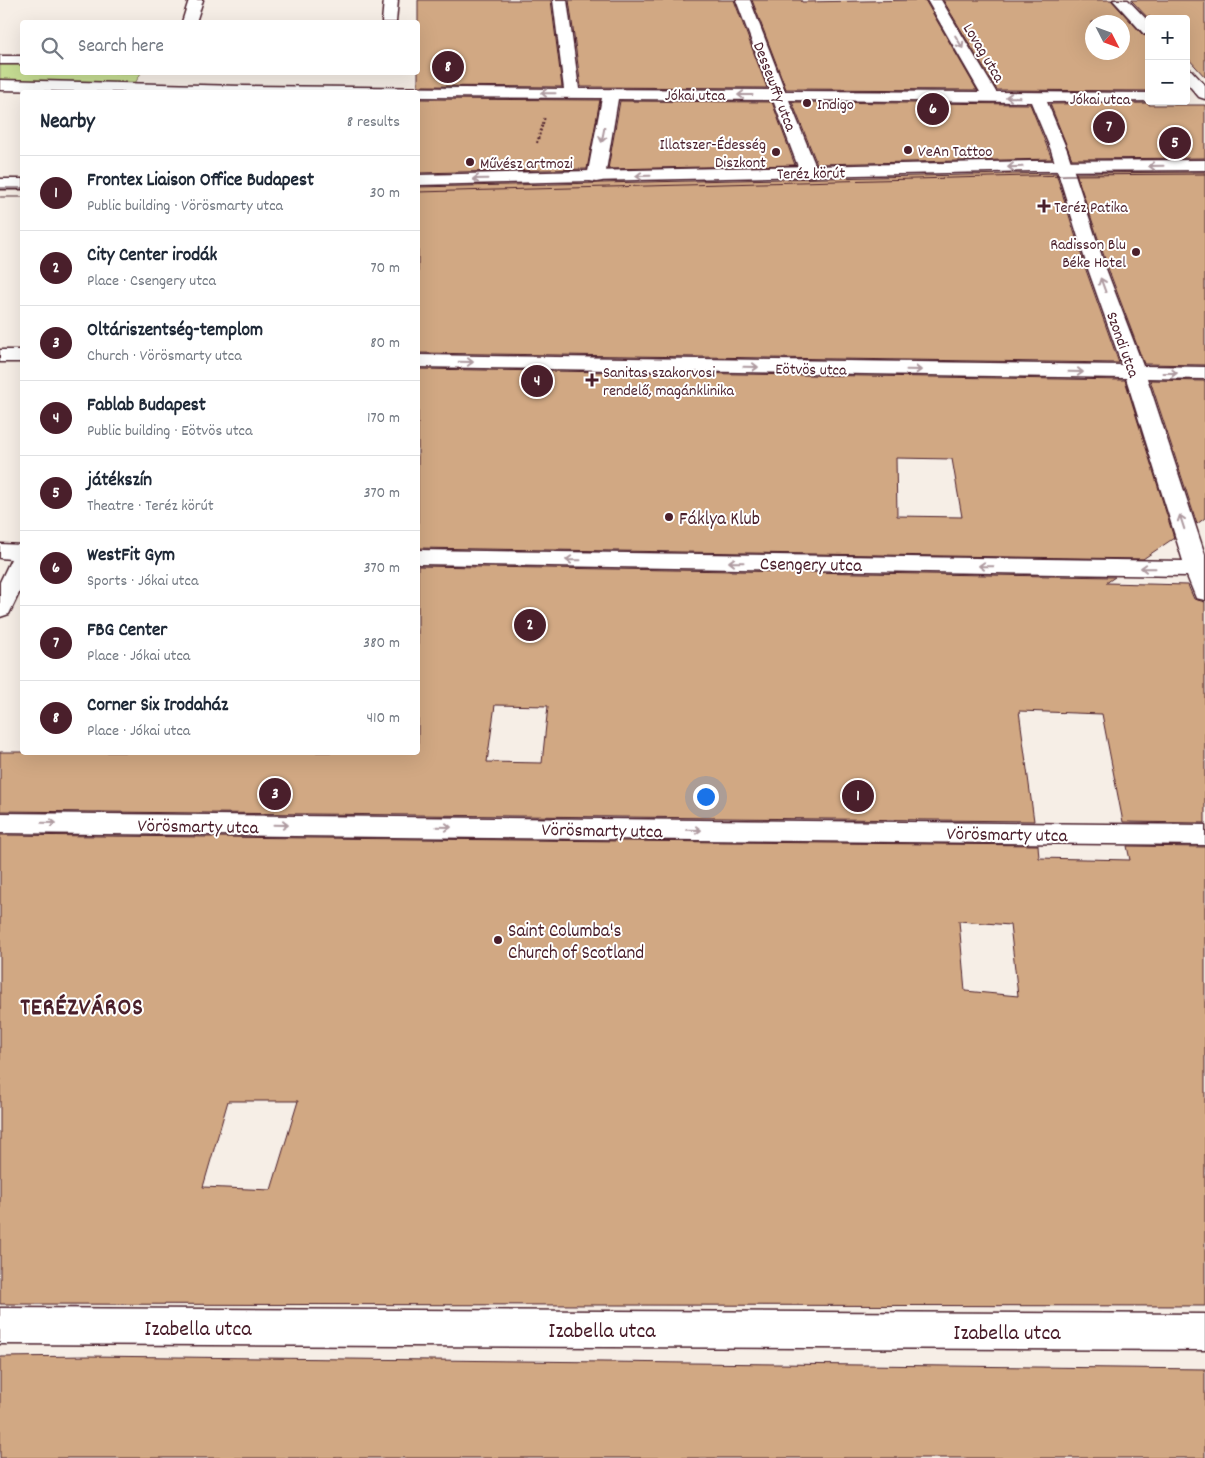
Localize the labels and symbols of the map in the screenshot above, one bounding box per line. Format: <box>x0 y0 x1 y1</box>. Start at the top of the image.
north arrow <box>1085 15 1130 60</box>
street label: Lovag utca <box>956 19 1010 88</box>
one-way arrow <box>954 34 964 48</box>
street label: Dessewffy utca <box>746 39 801 135</box>
pin: 8 <box>432 48 464 86</box>
street label: Jókai utca <box>665 85 726 108</box>
one-way arrow <box>540 88 556 98</box>
street label: Jókai utca <box>1070 89 1131 112</box>
one-way arrow <box>737 90 754 100</box>
pin: 6 <box>917 90 949 128</box>
one-way arrow <box>1005 92 1021 102</box>
place label: Indigo <box>817 94 854 117</box>
marker: Indigo <box>801 97 813 109</box>
pin: 7 <box>1093 108 1125 146</box>
pin: 5 <box>1159 124 1191 162</box>
one-way arrow <box>598 127 608 143</box>
place label: Illatszer-Édesség Diszkont <box>660 134 766 175</box>
place label: VeAn Tattoo <box>918 141 992 164</box>
marker: VeAn Tattoo <box>902 144 914 156</box>
marker: Illatszer-Édesség Diszkont <box>770 146 782 158</box>
place label: Művész artmozi <box>480 153 573 176</box>
marker: Művész artmozi <box>464 156 476 168</box>
one-way arrow <box>1149 161 1165 171</box>
street label: Teréz körút <box>777 162 846 187</box>
one-way arrow <box>1007 162 1024 172</box>
one-way arrow <box>635 171 652 181</box>
one-way arrow <box>473 174 489 184</box>
place label: Teréz Patika <box>1054 197 1128 220</box>
marker: Teréz Patika <box>1038 200 1050 212</box>
place label: Radisson Blu Béke Hotel <box>1050 234 1126 275</box>
marker: Radisson Blu Béke Hotel <box>1130 246 1142 258</box>
one-way arrow <box>1098 278 1107 294</box>
street label: Szondi utca <box>1099 309 1144 381</box>
one-way arrow <box>458 357 474 367</box>
street label: Eötvös utca <box>775 358 847 383</box>
pin: 4 <box>521 362 553 400</box>
place label: Sanitas szakorvosi rendelő, magánklinika <box>603 362 735 403</box>
one-way arrow <box>742 362 759 372</box>
one-way arrow <box>905 365 921 374</box>
one-way arrow <box>1068 367 1084 377</box>
one-way arrow <box>1162 368 1178 378</box>
marker: Sanitas szakorvosi rendelő, magánklinika <box>585 373 599 387</box>
place label: Fáklya Klub <box>679 507 760 534</box>
marker: Fáklya Klub <box>663 511 675 523</box>
one-way arrow <box>1177 515 1186 531</box>
street label: Csengery utca <box>760 552 863 581</box>
one-way arrow <box>565 555 582 565</box>
one-way arrow <box>728 557 744 567</box>
one-way arrow <box>978 561 994 571</box>
one-way arrow <box>1140 563 1156 573</box>
pin: 2 <box>514 606 546 644</box>
pin: 3 <box>259 775 291 813</box>
pin: 1 <box>842 777 874 815</box>
your location <box>693 784 719 810</box>
street label: Vörösmarty utca <box>137 814 260 843</box>
one-way arrow <box>40 818 56 828</box>
street label: Vörösmarty utca <box>541 818 664 847</box>
one-way arrow <box>273 821 289 830</box>
one-way arrow <box>435 822 451 832</box>
street label: Vörösmarty utca <box>946 822 1069 851</box>
one-way arrow <box>685 825 701 834</box>
place label: Saint Columba's Church of Scotland <box>508 919 644 968</box>
marker: Saint Columba's Church of Scotland <box>492 934 504 946</box>
district label: TERÉZVÁROS <box>20 992 144 1026</box>
street label: Izabella utca <box>144 1315 252 1346</box>
street label: Izabella utca <box>548 1317 656 1348</box>
street label: Izabella utca <box>953 1319 1061 1350</box>

